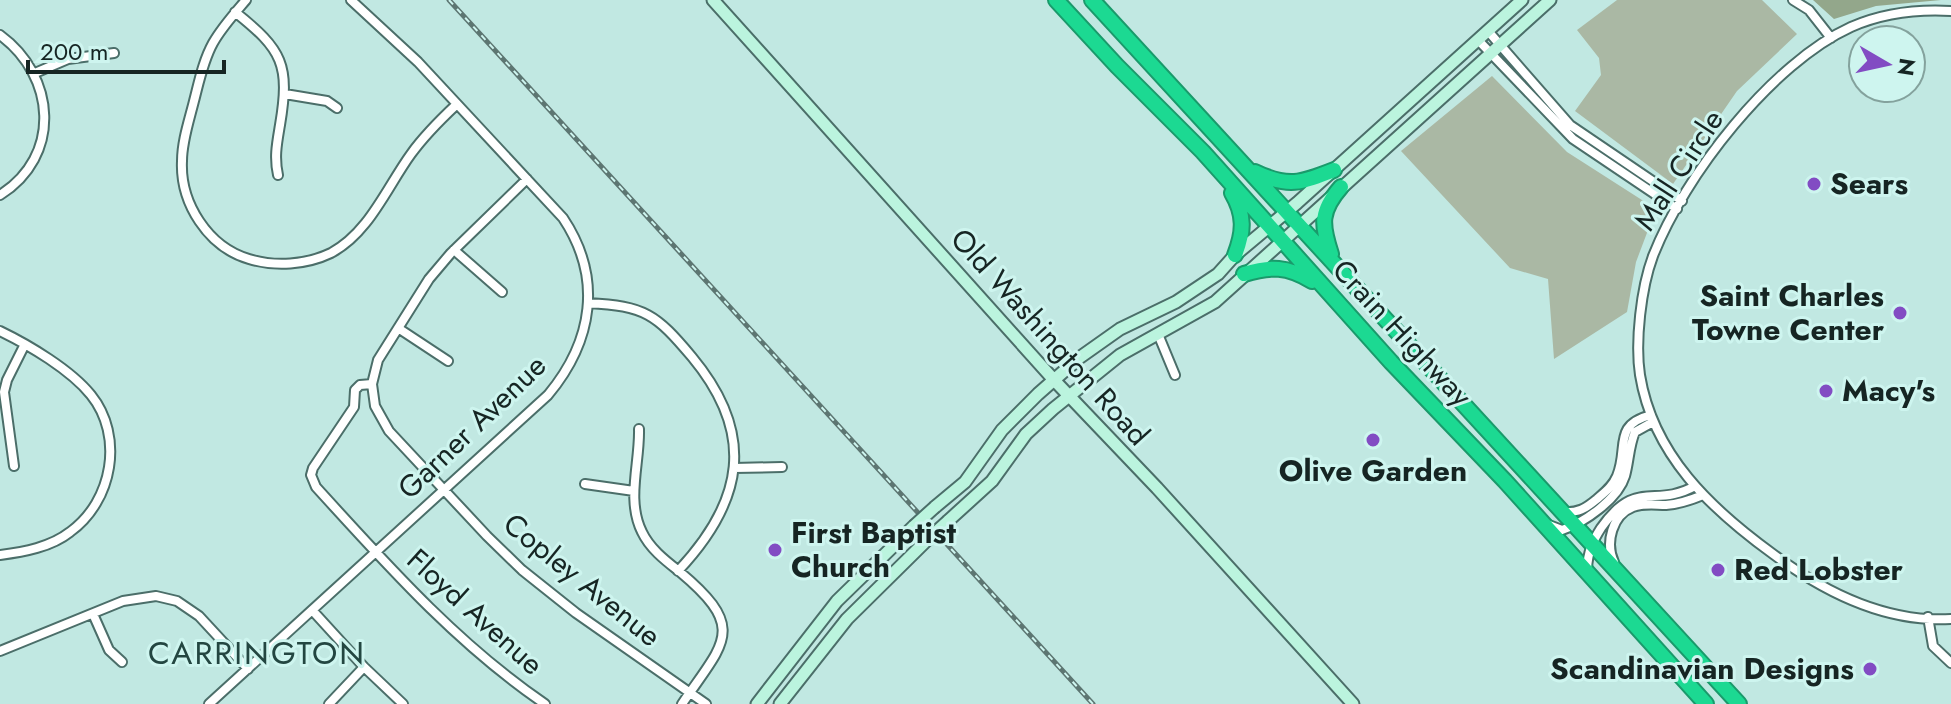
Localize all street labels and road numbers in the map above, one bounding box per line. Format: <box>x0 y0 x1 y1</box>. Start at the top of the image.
street label: Mall Circle <box>1623 101 1734 239</box>
street label: Old Washington Road <box>941 218 1160 455</box>
street label: Crain Highway <box>1323 249 1483 417</box>
street label: Garner Avenue <box>388 345 556 509</box>
street label: Copley Avenue <box>494 503 670 657</box>
street label: Floyd Avenue <box>398 539 553 685</box>

